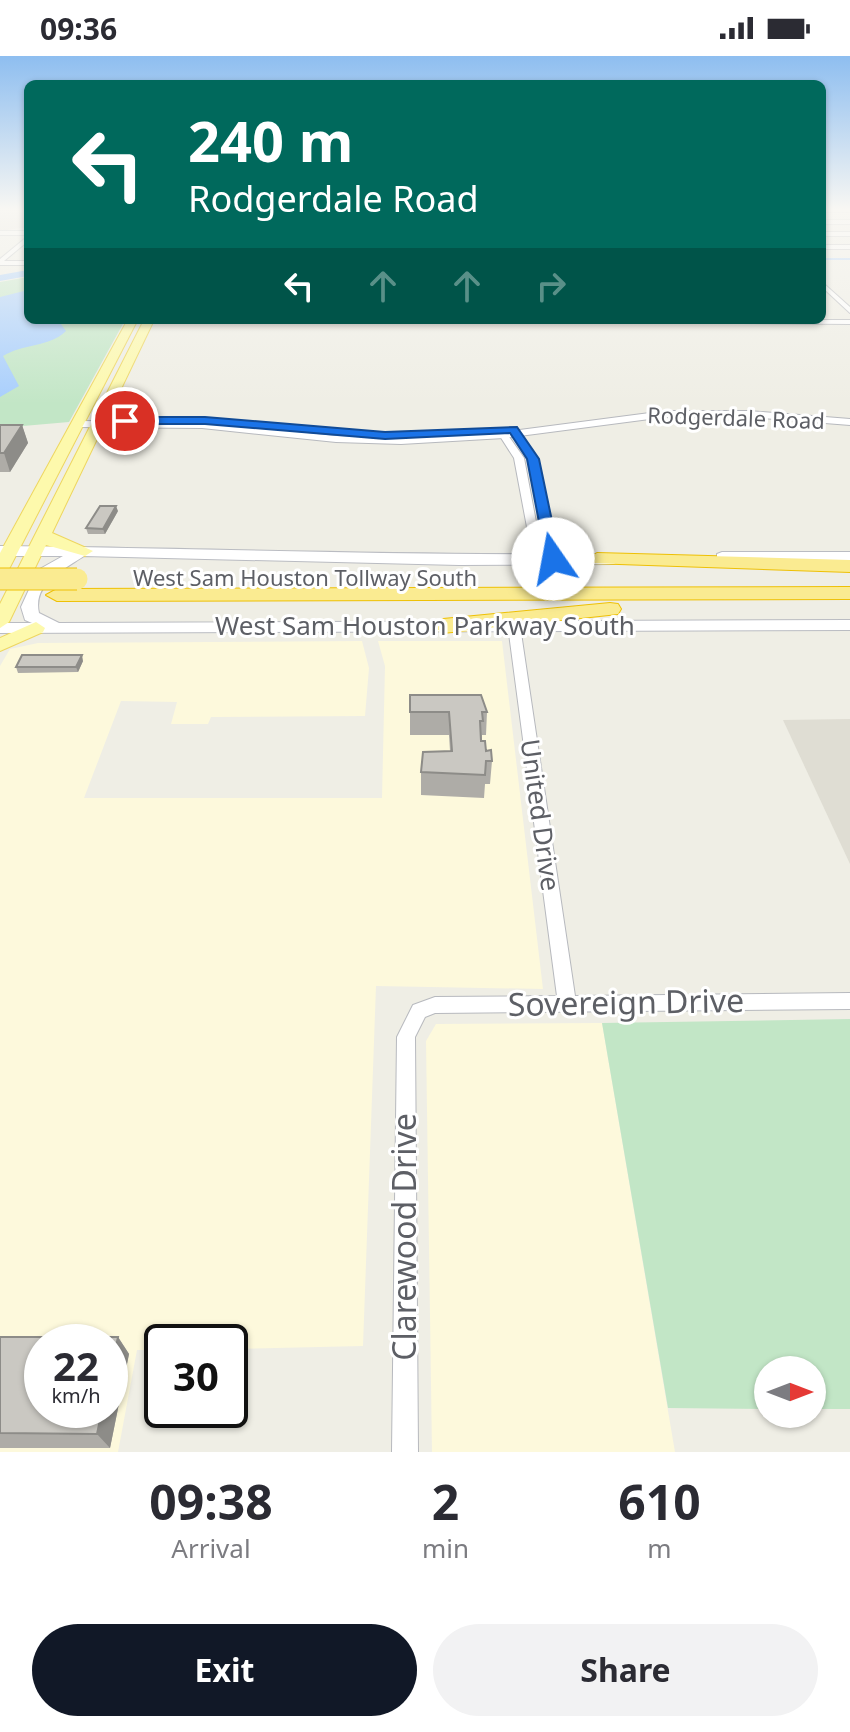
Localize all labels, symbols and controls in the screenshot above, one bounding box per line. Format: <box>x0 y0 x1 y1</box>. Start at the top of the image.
text: 09:36 <box>40 8 117 49</box>
text: 240 m <box>188 102 353 178</box>
icon: left <box>56 112 160 216</box>
text: Rodgerdale Road <box>188 174 479 223</box>
icon: left <box>277 264 321 308</box>
icon: ahead <box>361 264 405 308</box>
icon: ahead <box>445 264 489 308</box>
icon: right <box>529 264 573 308</box>
pin <box>91 387 159 455</box>
icon: arrive <box>103 399 147 443</box>
street label: Rodgerdale Road <box>647 399 825 435</box>
position arrow <box>511 517 595 601</box>
street label: West Sam Houston Tollway South <box>133 562 477 592</box>
street label: West Sam Houston Parkway South <box>215 607 635 643</box>
street label: United Drive <box>513 737 569 893</box>
street label: Sovereign Drive <box>507 978 745 1025</box>
street label: Clarewood Drive <box>382 1113 425 1361</box>
speed limit sign: 30 <box>144 1324 248 1428</box>
text: 22 <box>53 1338 99 1393</box>
north arrow <box>754 1356 826 1428</box>
map controls <box>754 1356 826 1428</box>
text: km/h <box>51 1382 101 1409</box>
text: 09:38 <box>149 1469 273 1534</box>
text: 2 <box>432 1469 459 1534</box>
text: 610 <box>618 1469 701 1534</box>
text: Arrival <box>171 1530 251 1566</box>
text: min <box>422 1530 469 1566</box>
text: m <box>647 1530 672 1566</box>
button: Exit <box>32 1624 417 1716</box>
button: Share <box>433 1624 818 1716</box>

